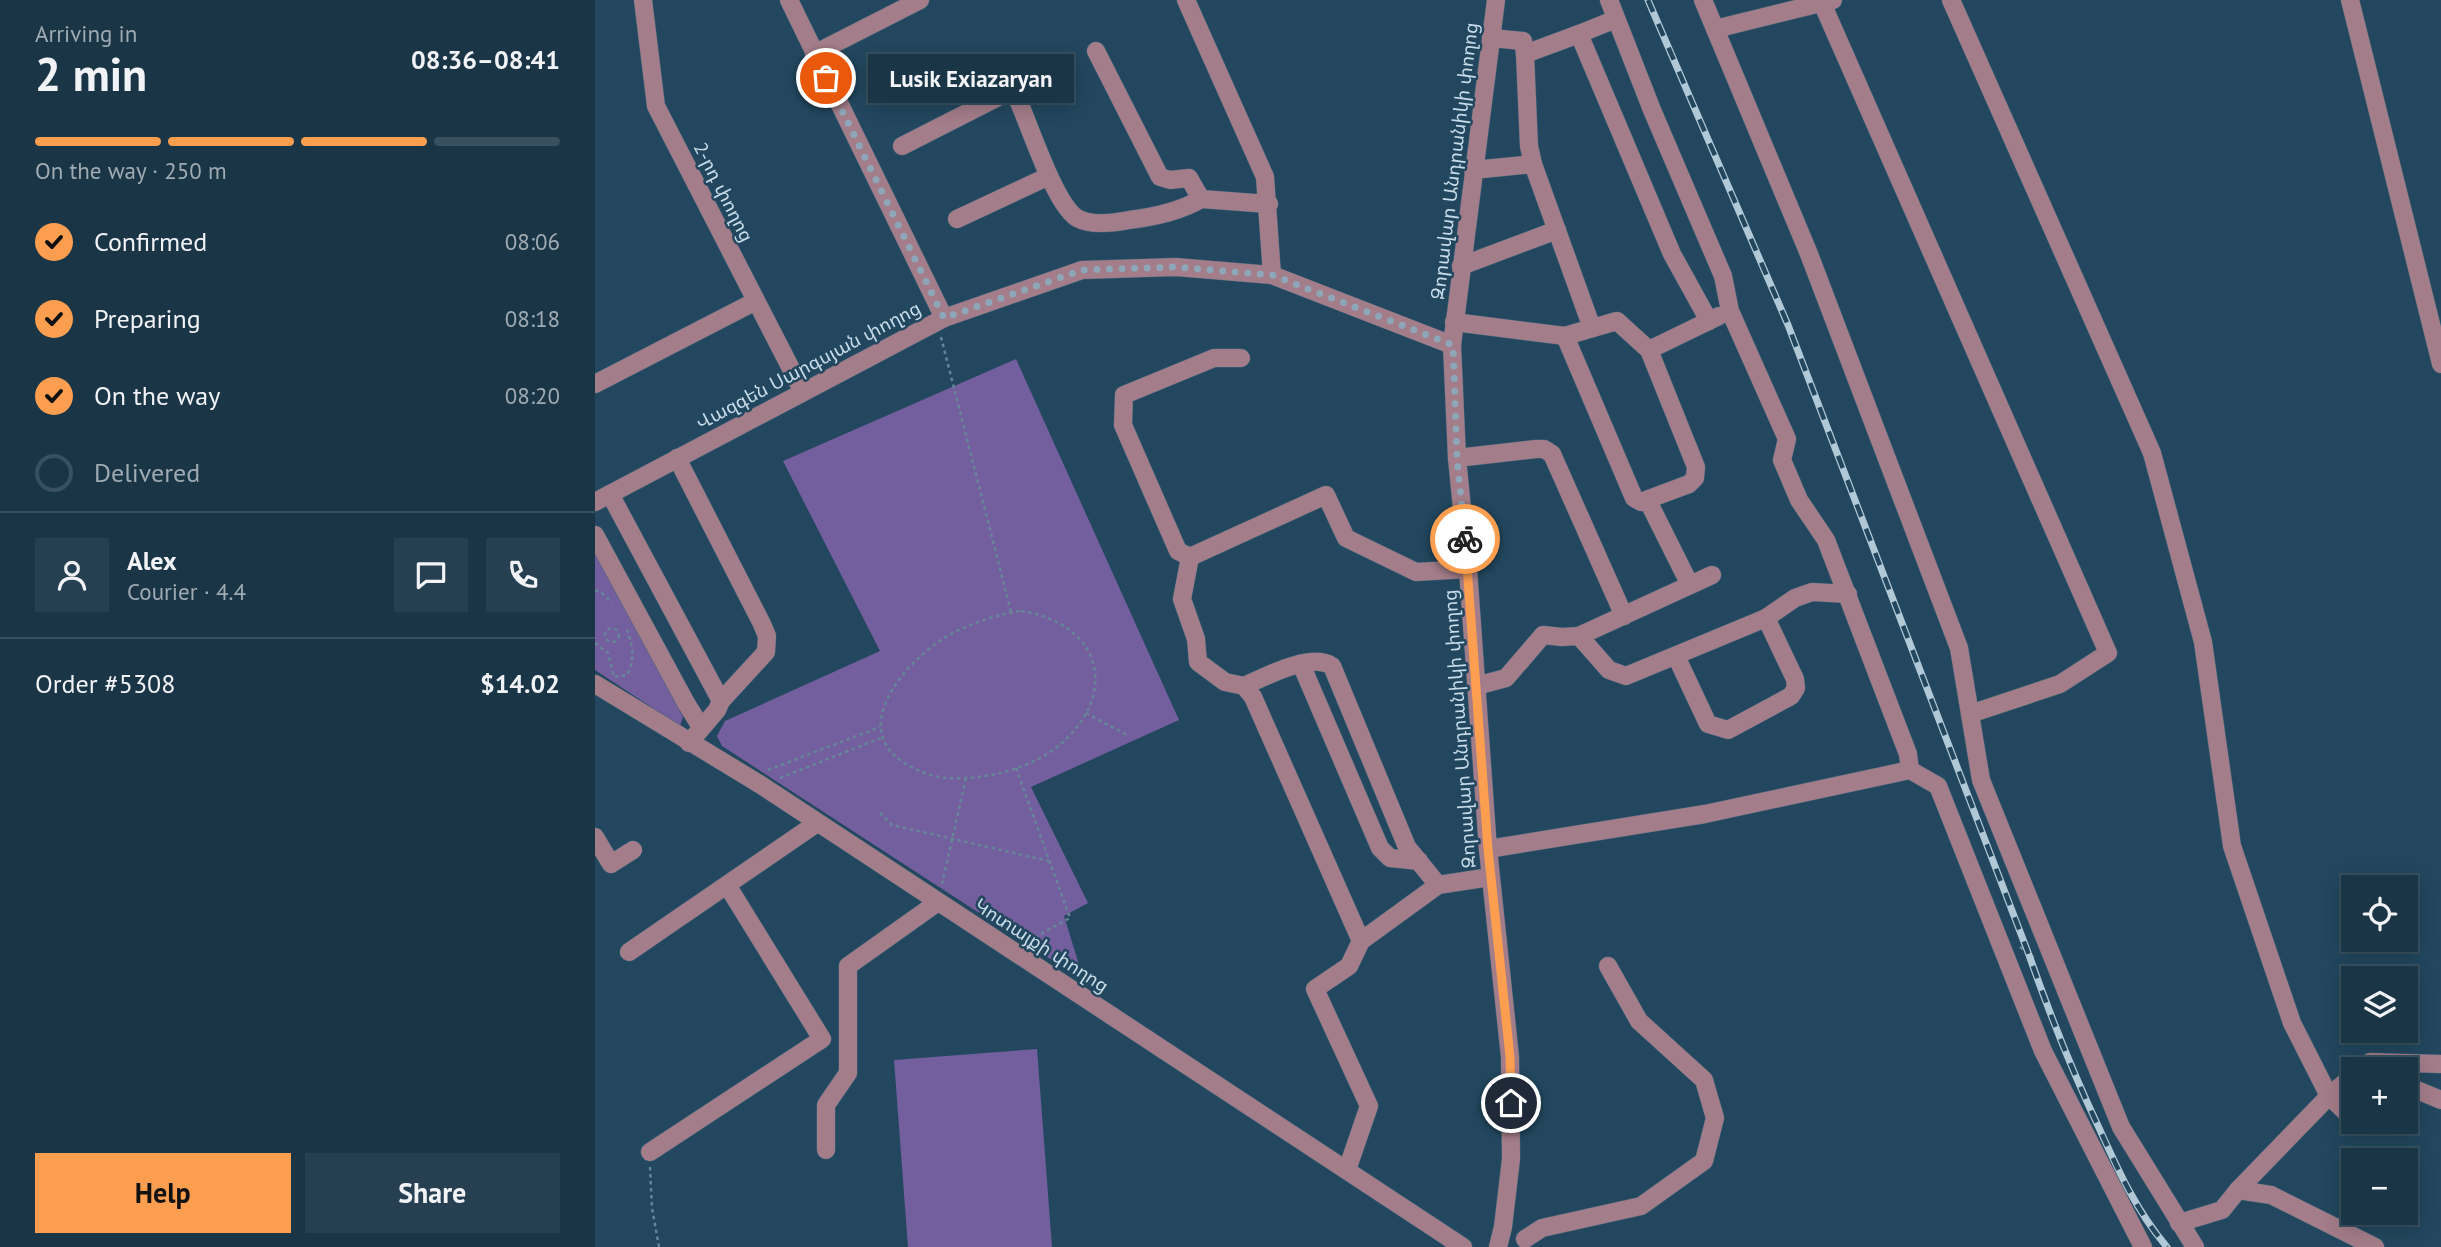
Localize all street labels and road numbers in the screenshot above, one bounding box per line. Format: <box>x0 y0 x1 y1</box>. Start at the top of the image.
street label: Զորավար Անդրանիկի փողոց <box>1425 21 1483 301</box>
street label: 2-րդ փողոց <box>689 138 759 246</box>
street label: Վազգեն Սարգսյան փողոց <box>691 295 925 435</box>
street label: Զորավար Անդրանիկի փողոց <box>1437 589 1481 869</box>
street label: Կոտայքի փողոց <box>970 893 1114 997</box>

